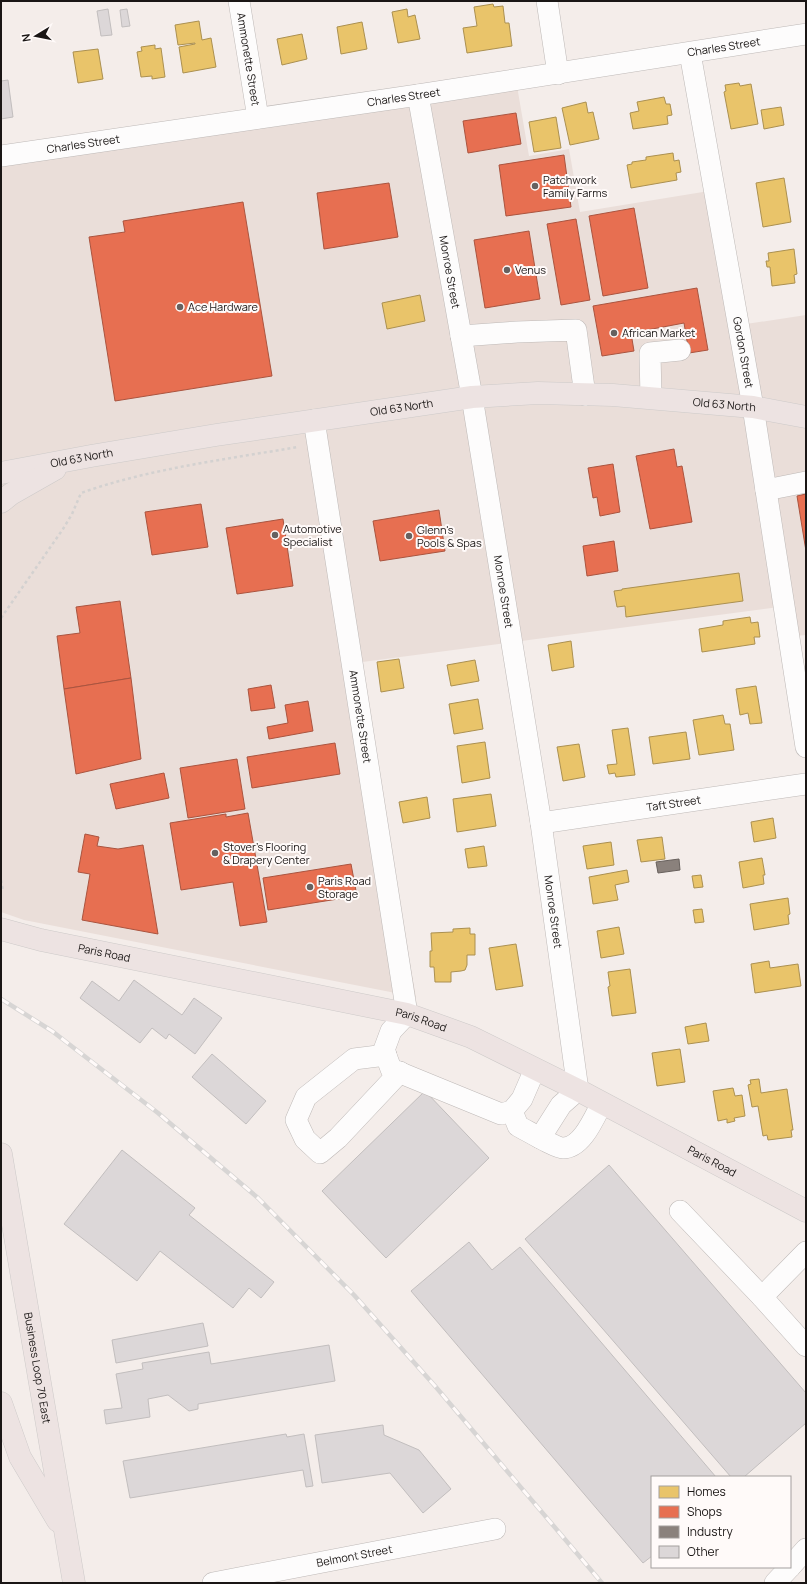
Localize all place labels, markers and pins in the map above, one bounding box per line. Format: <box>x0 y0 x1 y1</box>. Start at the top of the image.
place label: Patchwork Family Farms <box>543 172 608 200</box>
marker: Patchwork Family Farms <box>530 181 540 191</box>
place label: Venus <box>515 262 546 277</box>
marker: Venus <box>502 265 512 275</box>
place label: Ace Hardware <box>188 299 259 314</box>
marker: Ace Hardware <box>175 302 185 312</box>
place label: African Market <box>622 325 696 340</box>
marker: African Market <box>609 328 619 338</box>
place label: Automotive Specialist <box>283 521 342 549</box>
place label: Glenn's Pools & Spas <box>417 522 482 550</box>
marker: Automotive Specialist <box>270 530 280 540</box>
marker: Glenn's Pools & Spas <box>404 531 414 541</box>
place label: Stover's Flooring & Drapery Center <box>223 839 310 867</box>
marker: Stover's Flooring & Drapery Center <box>210 848 220 858</box>
place label: Paris Road Storage <box>318 873 371 901</box>
marker: Paris Road Storage <box>305 882 315 892</box>

